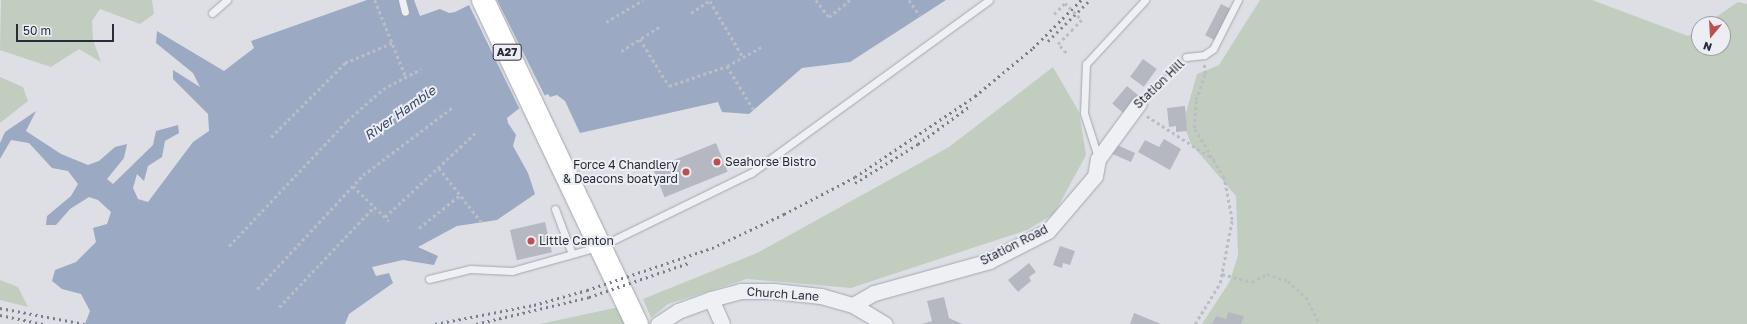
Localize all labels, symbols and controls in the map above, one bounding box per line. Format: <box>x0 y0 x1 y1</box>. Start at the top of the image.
scale bar <box>18 16 116 42</box>
north arrow <box>1691 16 1731 56</box>
text: 50 m <box>23 23 51 38</box>
text: N <box>1701 39 1713 54</box>
road number: A27 <box>492 43 522 61</box>
street label: Station Hill <box>1131 56 1187 112</box>
water label: River Hamble <box>361 83 439 143</box>
place label: Seahorse Bistro <box>725 155 816 169</box>
marker: Seahorse Bistro <box>712 157 722 167</box>
place label: Force 4 Chandlery & Deacons boatyard <box>563 158 678 186</box>
marker: Force 4 Chandlery & Deacons boatyard <box>681 167 691 177</box>
street label: Station Road <box>978 222 1050 268</box>
place label: Little Canton <box>539 234 614 248</box>
marker: Little Canton <box>526 236 536 246</box>
street label: Church Lane <box>746 284 820 304</box>

